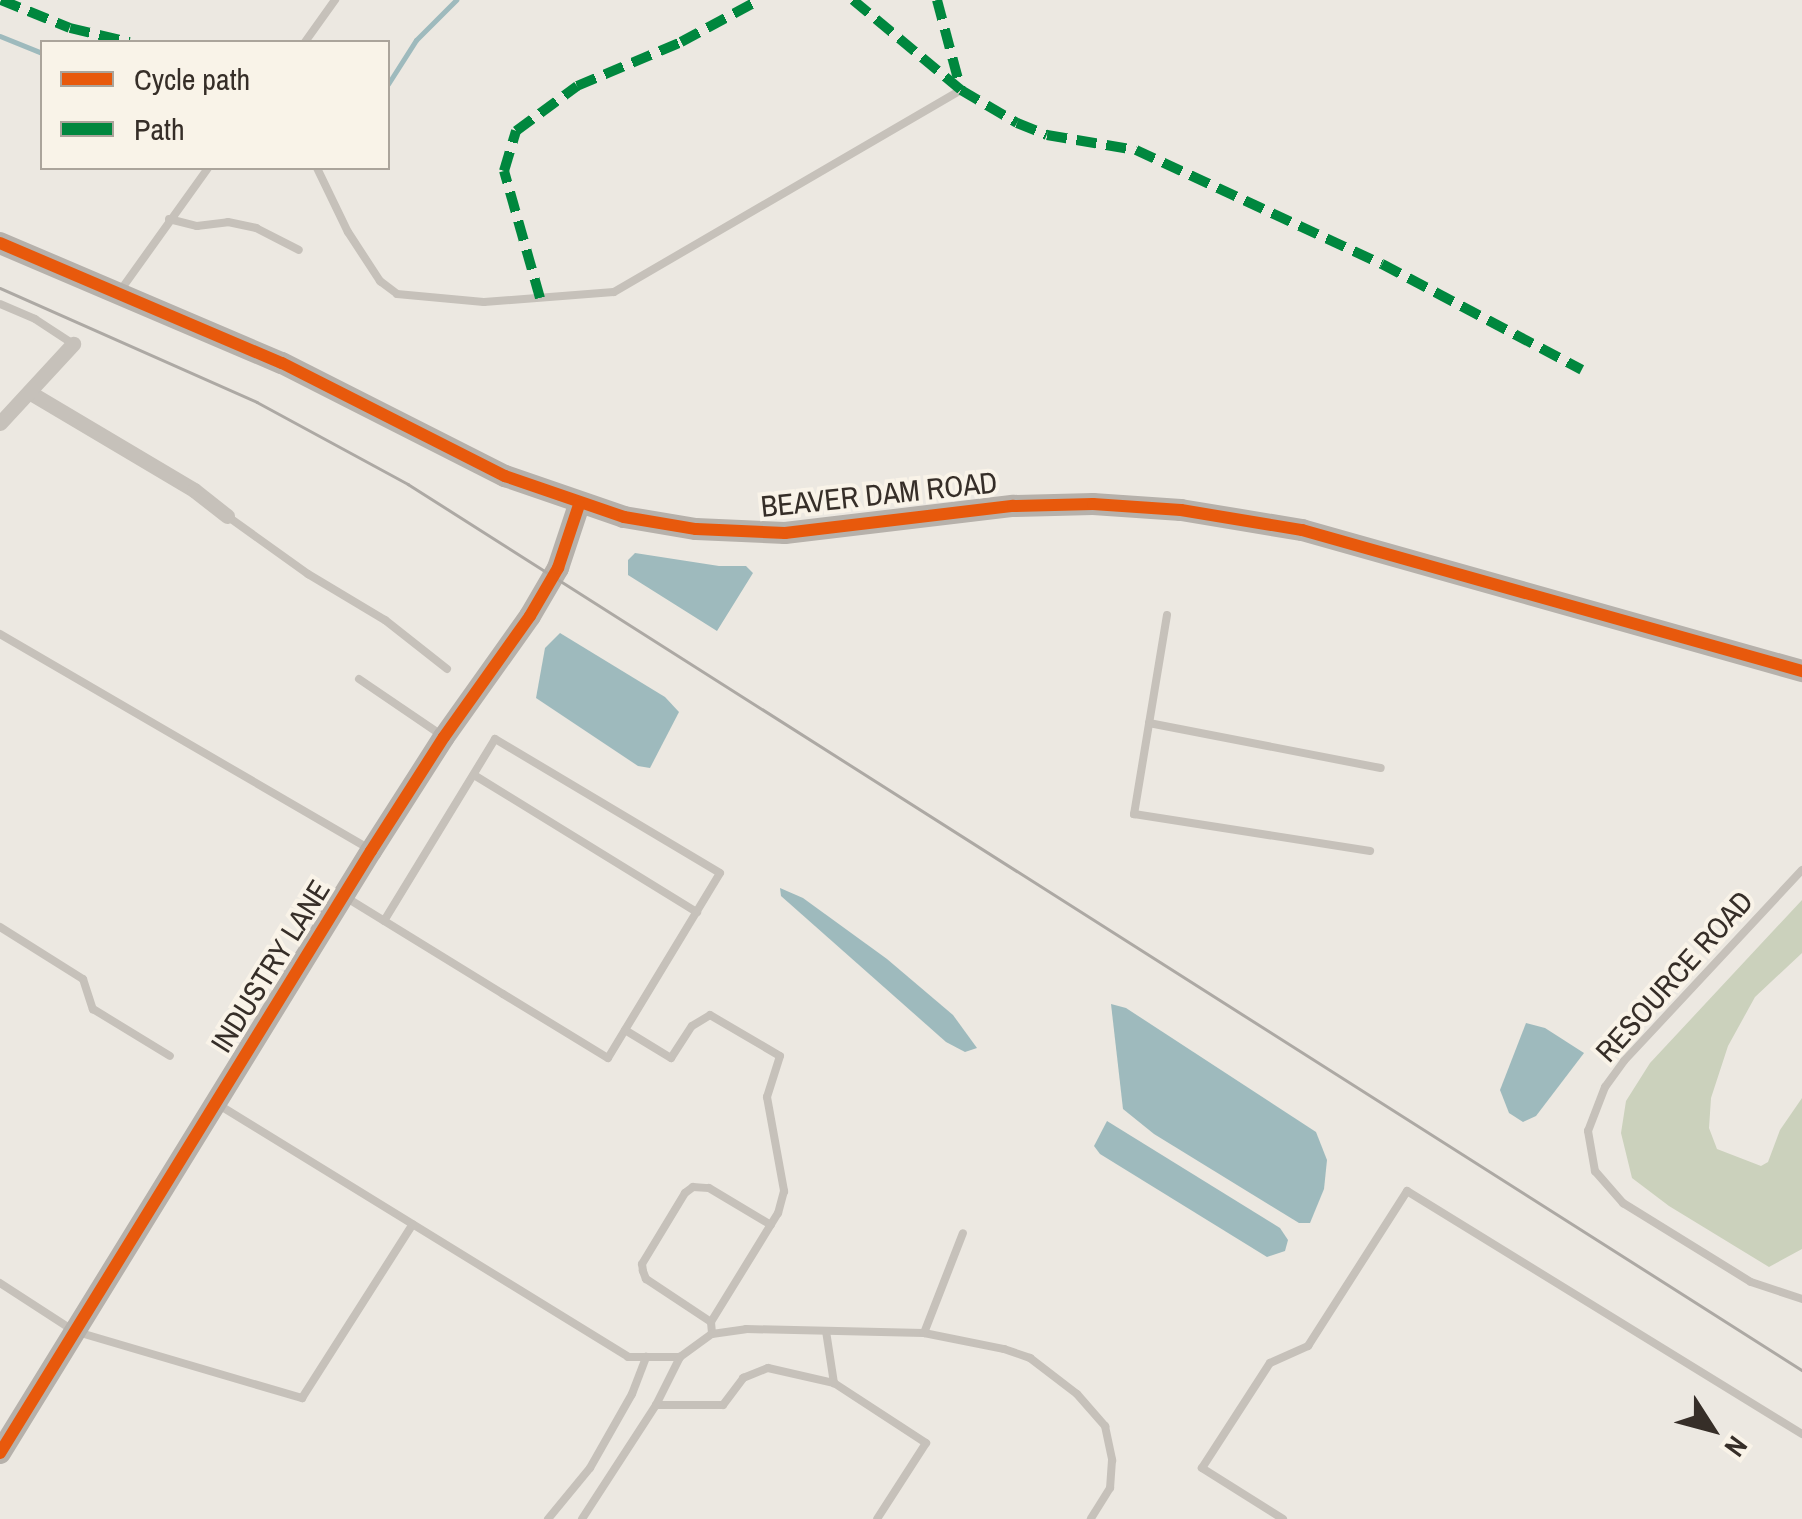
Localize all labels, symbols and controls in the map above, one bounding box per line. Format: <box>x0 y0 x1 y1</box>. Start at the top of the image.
legend <box>40 40 390 170</box>
text: Cycle path <box>134 59 250 99</box>
text: Path <box>134 109 185 149</box>
street label: BEAVER DAM ROAD <box>759 464 999 524</box>
street label: INDUSTRY LANE <box>203 873 337 1059</box>
street label: RESOURCE ROAD <box>1588 883 1760 1069</box>
north arrow <box>1662 1379 1762 1479</box>
text: N <box>1716 1429 1757 1465</box>

